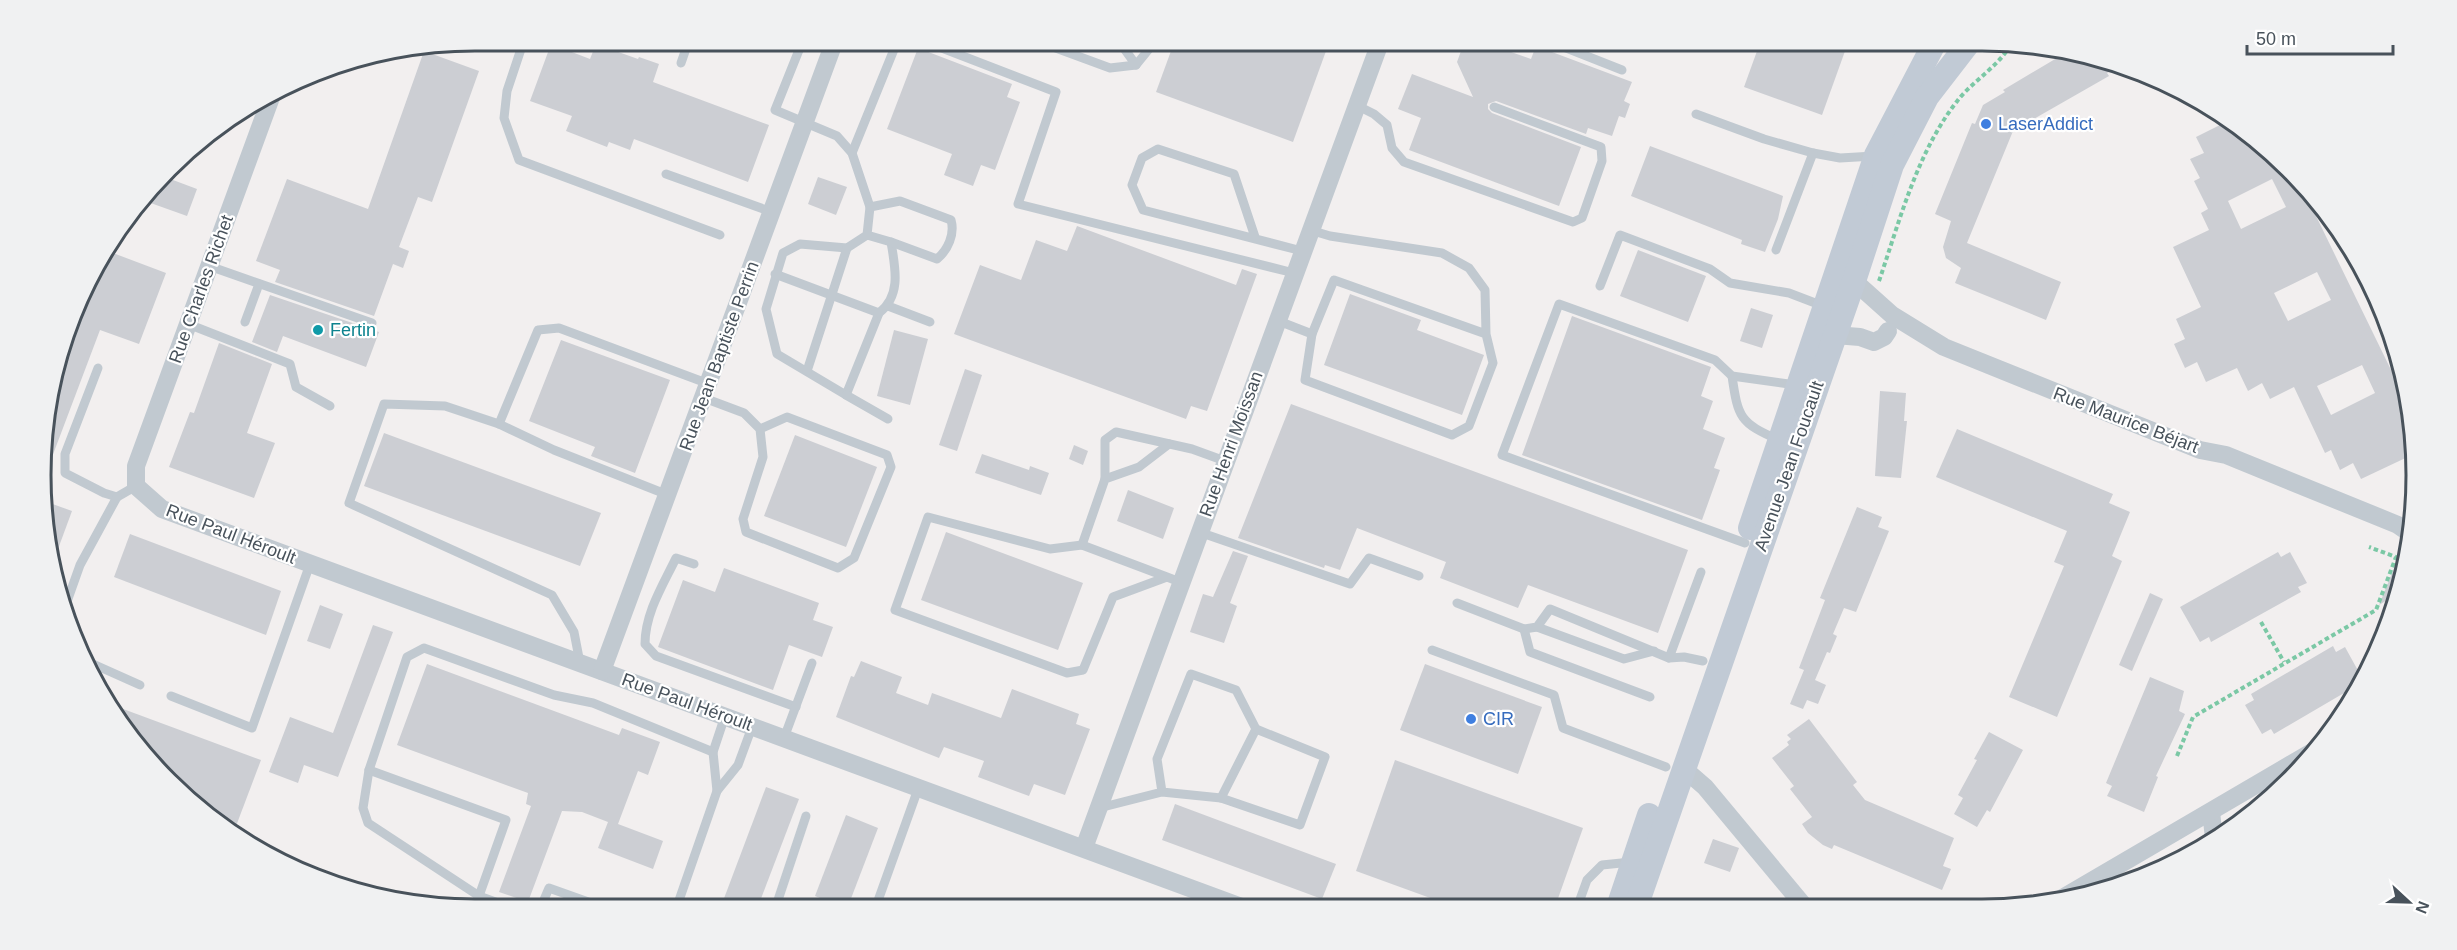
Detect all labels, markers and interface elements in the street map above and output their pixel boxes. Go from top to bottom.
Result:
scale bar [2247,18,2392,56]
text: 50 m [2256,29,2296,49]
place label: LaserAddict [1998,114,2093,134]
marker: LaserAddict [1979,117,1993,131]
street label: Rue Charles Richet [165,212,237,366]
street label: Rue Jean Baptiste Perrin [675,259,763,453]
place label: Fertin [330,320,376,340]
marker: Fertin [311,323,325,337]
street label: Rue Henri Moissan [1195,369,1267,519]
street label: Avenue Jean Foucault [1750,378,1828,554]
street label: Rue Maurice Béjart [2050,383,2202,457]
street label: Rue Paul Héroult [163,500,299,568]
street label: Rue Paul Héroult [619,669,755,735]
place label: CIR [1483,709,1514,729]
marker: CIR [1464,712,1478,726]
north arrow [2379,872,2439,932]
text: N [2412,899,2432,916]

